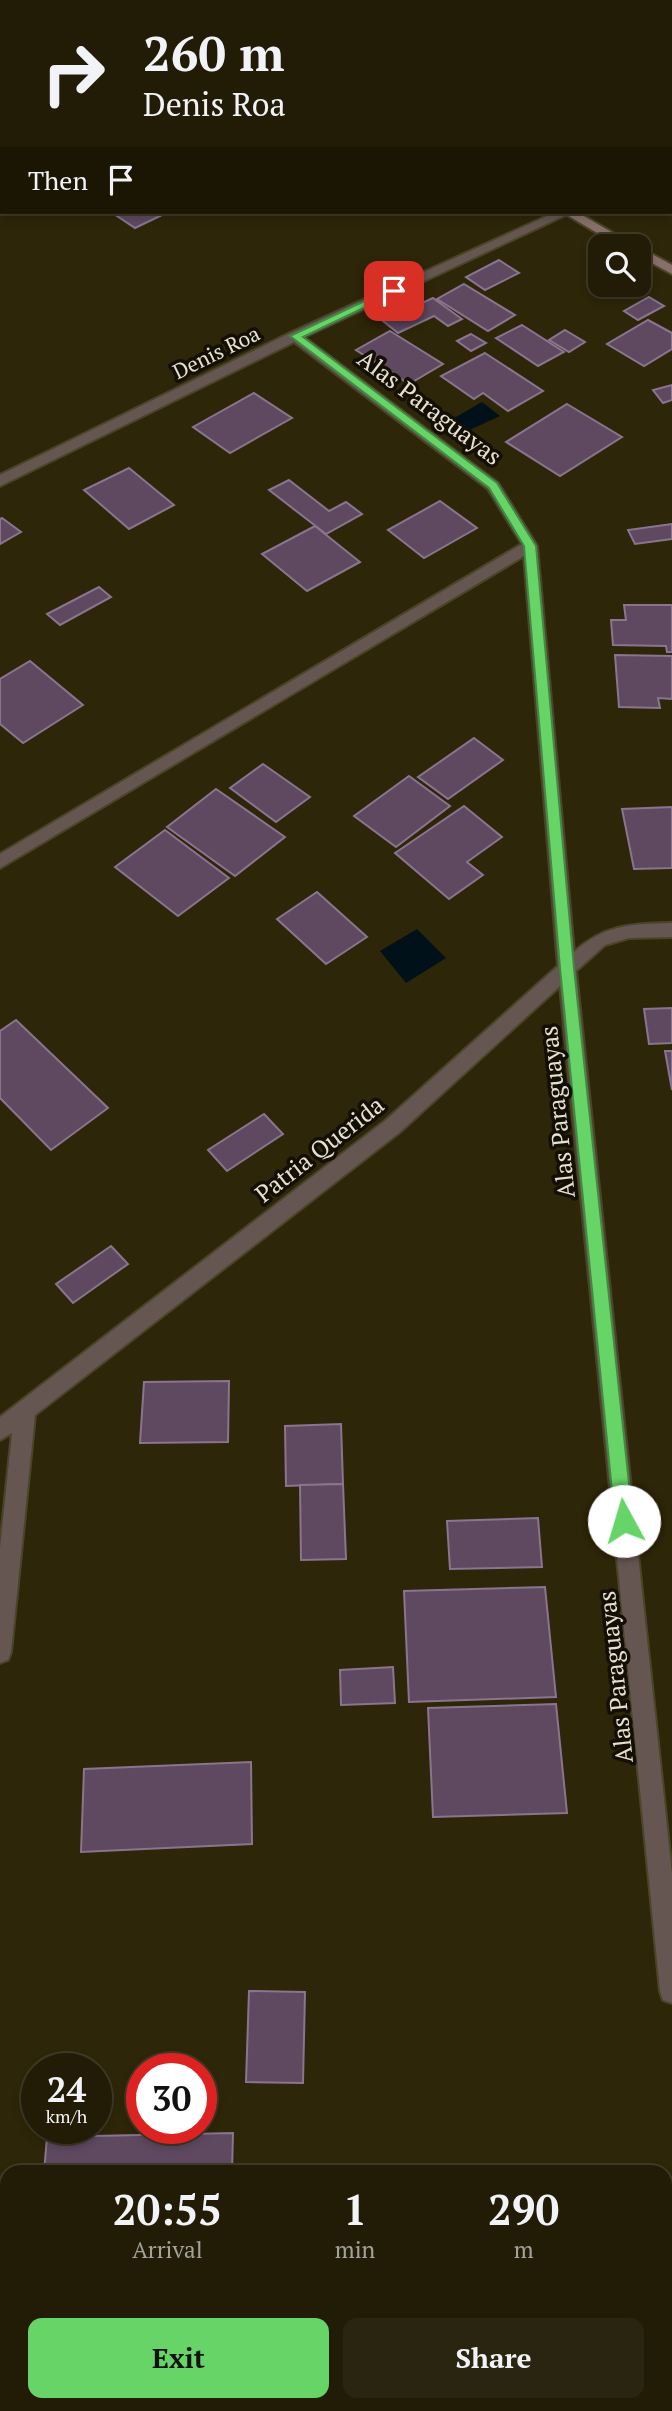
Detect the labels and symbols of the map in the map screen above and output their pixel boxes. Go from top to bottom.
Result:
pin [364,261,424,321]
street label: Denis Roa [168,319,265,385]
street label: Alas Paraguayas [351,342,509,472]
street label: Alas Paraguayas [532,1024,582,1200]
street label: Patria Querida [248,1089,390,1209]
position arrow [587,1484,661,1558]
street label: Alas Paraguayas [590,1589,640,1765]
speed limit sign: 30 [126,2053,217,2144]

